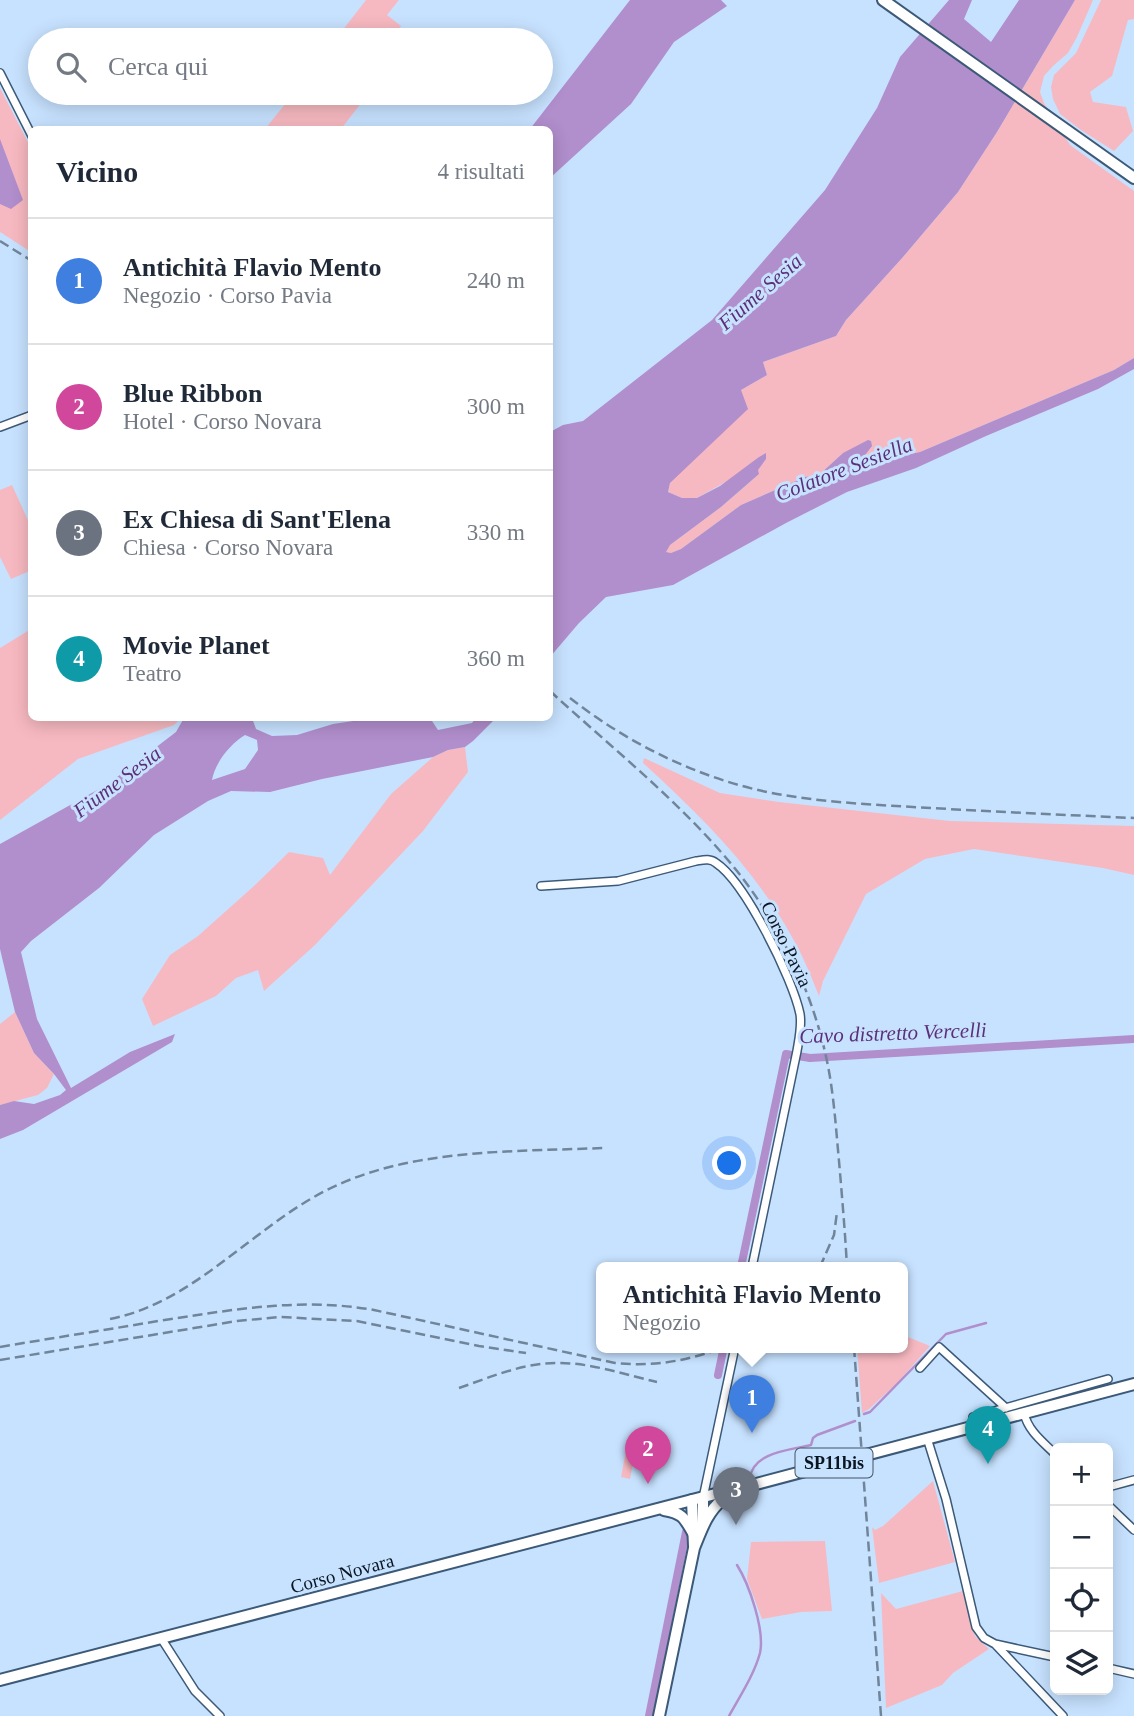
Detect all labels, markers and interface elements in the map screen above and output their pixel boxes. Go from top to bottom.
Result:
search box [28,28,553,105]
icon: search [52,48,90,86]
text: Cerca qui [108,52,208,81]
text: Vicino [56,155,138,188]
text: 4 risultati [437,159,525,184]
water label: Fiume Sesia [712,249,807,336]
text: Antichità Flavio Mento [123,253,382,282]
text: 1 [73,268,85,293]
text: 240 m [467,268,525,293]
text: Negozio · Corso Pavia [123,283,332,308]
text: Blue Ribbon [123,379,262,408]
text: 2 [73,394,85,419]
text: 300 m [467,394,525,419]
text: Hotel · Corso Novara [123,409,322,434]
water label: Colatore Sesiella [772,432,916,506]
text: Ex Chiesa di Sant'Elena [123,505,391,534]
text: 3 [73,520,85,545]
text: 330 m [467,520,525,545]
text: Chiesa · Corso Novara [123,535,333,560]
text: Movie Planet [123,631,270,660]
text: 4 [73,646,85,671]
text: 360 m [467,646,525,671]
text: Teatro [123,661,181,686]
water label: Fiume Sesia [68,741,165,823]
street label: Corso Pavia [757,898,816,991]
water label: Cavo distretto Vercelli [799,1018,987,1048]
your location [712,1146,746,1180]
popup [596,1262,908,1353]
text: Antichità Flavio Mento [623,1280,881,1309]
text: Negozio [623,1310,701,1335]
pin: 1 [729,1375,775,1433]
pin: 4 [965,1406,1011,1464]
pin: 2 [625,1426,671,1484]
map controls [1050,1443,1113,1695]
button: + [1050,1443,1113,1506]
road number: SP11bis [796,1448,872,1478]
pin: 3 [713,1467,759,1525]
button: − [1050,1506,1113,1569]
street label: Corso Novara [288,1549,397,1597]
button: locate [1050,1569,1113,1632]
button: layers [1050,1632,1113,1695]

